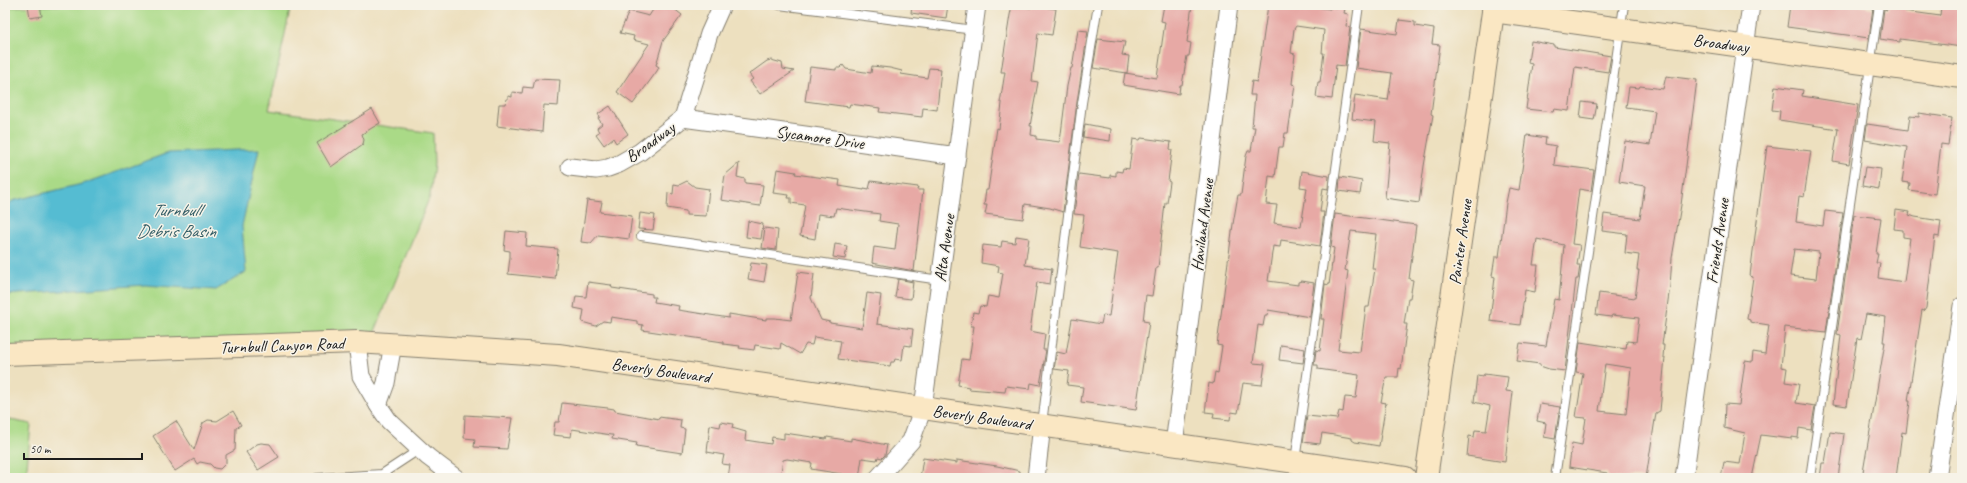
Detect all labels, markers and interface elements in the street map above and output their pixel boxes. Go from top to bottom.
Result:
street label: Broadway [1692,29,1751,58]
street label: Broadway [621,117,680,167]
street label: Sycamore Drive [775,121,867,154]
street label: Haviland Avenue [1186,176,1219,272]
street label: Friends Avenue [1701,196,1734,285]
street label: Painter Avenue [1444,197,1477,286]
water label: Turnbull Debris Basin [137,199,217,242]
street label: Alta Avenue [929,212,960,283]
street label: Turnbull Canyon Road [219,333,347,358]
street label: Beverly Boulevard [610,353,715,388]
street label: Beverly Boulevard [931,400,1036,435]
scale bar [24,435,142,461]
text: 50 m [30,441,52,457]

